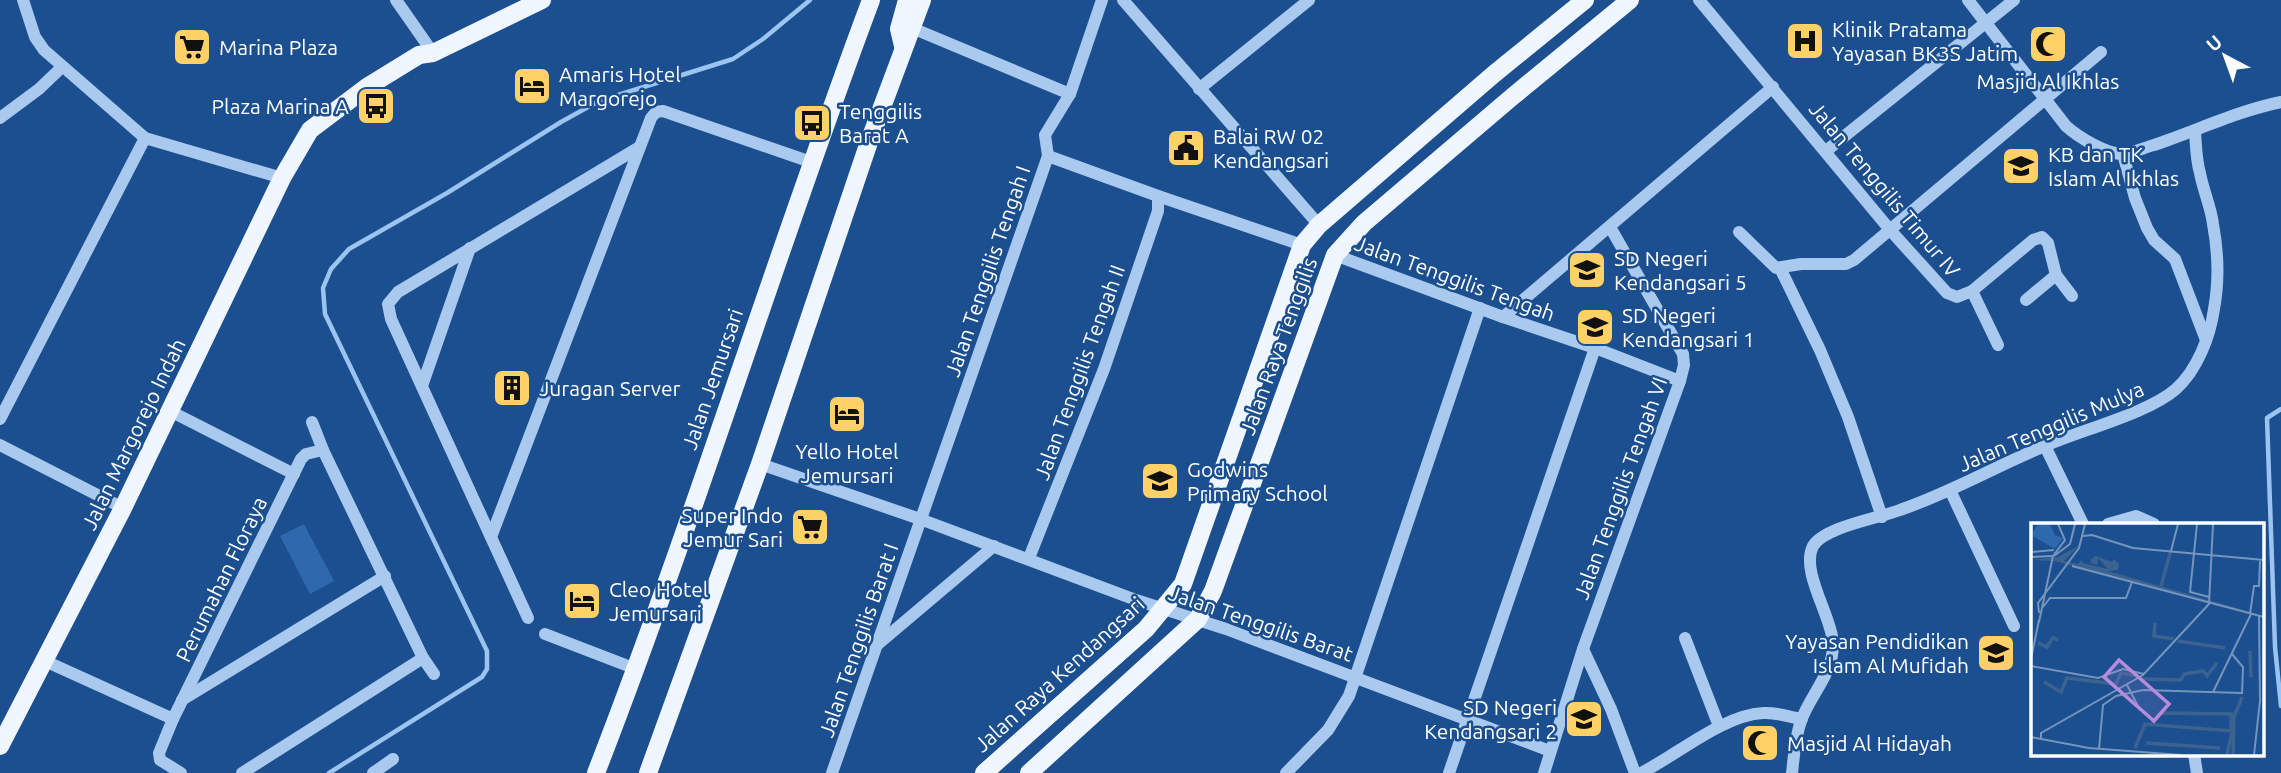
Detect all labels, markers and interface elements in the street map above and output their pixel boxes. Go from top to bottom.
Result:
place label: Klinik Pratama Yayasan BK3S Jatim [1832,17,2018,65]
hospital icon: Klinik Pratama Yayasan BK3S Jatim [1784,20,1826,62]
north arrow [2190,21,2260,91]
mosque icon: Masjid Al Ikhlas [2027,23,2069,65]
supermarket icon: Marina Plaza [171,26,213,68]
text: U [2202,30,2226,56]
place label: Marina Plaza [219,35,338,59]
place label: Amaris Hotel Margorejo [559,62,681,110]
hotel icon: Amaris Hotel Margorejo [511,65,553,107]
place label: Masjid Al Ikhlas [1977,69,2119,93]
bus stop icon: Plaza Marina A [355,85,397,127]
place label: Plaza Marina A [212,94,349,118]
street label: Jalan Tenggilis Timur IV [1805,97,1966,282]
place label: Tenggilis Barat A [839,99,922,147]
bus stop icon: Tenggilis Barat A [791,102,833,144]
place label: Balai RW 02 Kendangsari [1213,124,1329,172]
public building icon: Balai RW 02 Kendangsari [1165,127,1207,169]
place label: KB dan TK Islam Al Ikhlas [2048,142,2179,190]
school or university icon: KB dan TK Islam Al Ikhlas [2000,145,2042,187]
street label: Jalan Tenggilis Tengah I [940,162,1034,380]
street label: Jalan Tenggilis Tengah [1352,231,1558,325]
place label: SD Negeri Kendangsari 5 [1614,246,1747,294]
school or university icon: SD Negeri Kendangsari 5 [1566,249,1608,291]
street label: Jalan Raya Tenggilis [1235,254,1321,438]
street label: Jalan Tenggilis Tengah II [1029,261,1129,483]
place label: SD Negeri Kendangsari 1 [1622,303,1755,351]
street label: Jalan Jemursari [677,305,747,453]
school or university icon: SD Negeri Kendangsari 1 [1574,306,1616,348]
street label: Jalan Margorejo Indah [76,334,190,534]
building icon: Juragan Server [491,367,533,409]
street label: Jalan Tenggilis Tengah VI [1569,374,1671,602]
place label: Juragan Server [539,376,681,400]
street label: Jalan Tenggilis Mulya [1955,376,2147,476]
hotel icon: Yello Hotel Jemursari [826,393,868,435]
place label: Yello Hotel Jemursari [795,439,899,487]
place label: Godwins Primary School [1187,457,1328,505]
school or university icon: Godwins Primary School [1139,460,1181,502]
street label: Perumahan Floraya [171,493,271,665]
place label: Super Indo Jemur Sari [681,503,783,551]
supermarket icon: Super Indo Jemur Sari [789,506,831,548]
inset map [2031,523,2264,756]
street label: Jalan Tenggilis Barat I [814,540,902,740]
place label: Cleo Hotel Jemursari [609,577,708,625]
hotel icon: Cleo Hotel Jemursari [561,580,603,622]
street label: Jalan Tenggilis Barat [1166,580,1356,666]
street label: Jalan Raya Kendangsari [969,591,1149,757]
place label: Yayasan Pendidikan Islam Al Mufidah [1785,629,1969,677]
school or university icon: Yayasan Pendidikan Islam Al Mufidah [1975,632,2017,674]
place label: SD Negeri Kendangsari 2 [1424,695,1557,743]
school or university icon: SD Negeri Kendangsari 2 [1563,698,1605,740]
mosque icon: Masjid Al Hidayah [1739,722,1781,764]
place label: Masjid Al Hidayah [1787,731,1952,755]

